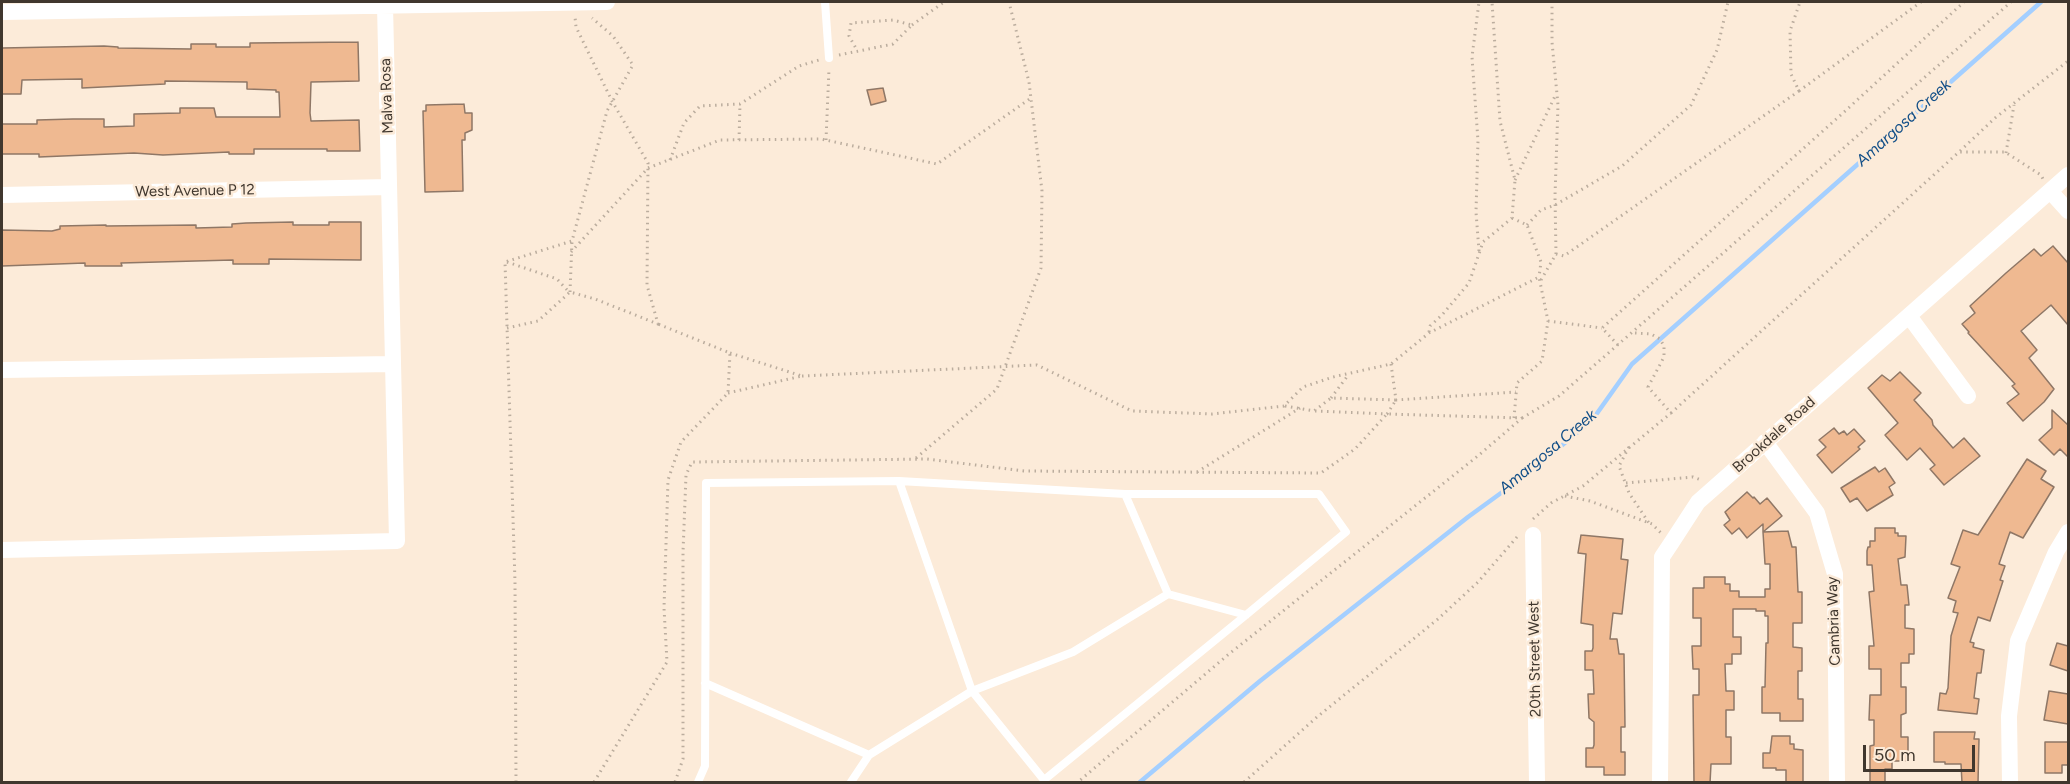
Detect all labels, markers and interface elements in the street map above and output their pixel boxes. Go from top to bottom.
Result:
street label: Malva Rosa [377,58,397,134]
water label: Amargosa Creek [1853,75,1955,171]
street label: West Avenue P 12 [135,181,255,201]
street label: Brookdale Road [1729,393,1819,477]
water label: Amargosa Creek [1495,406,1601,498]
street label: Cambria Way [1823,576,1845,666]
street label: 20th Street West [1525,601,1545,717]
scale bar [1866,733,1978,771]
text: 50 m [1874,744,1916,766]

